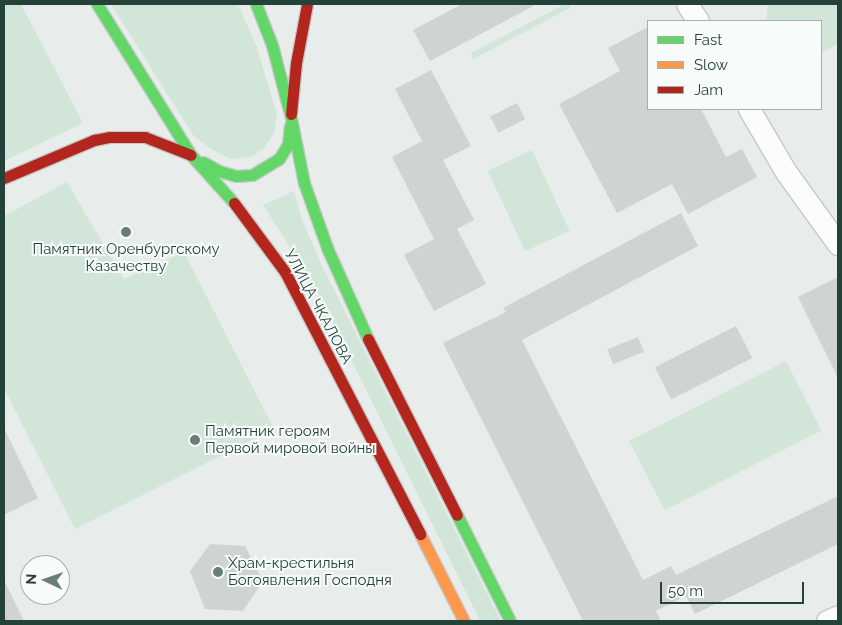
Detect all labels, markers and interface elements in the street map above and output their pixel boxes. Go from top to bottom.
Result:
legend [647,20,822,110]
text: Fast [694,31,722,49]
text: Slow [694,56,728,74]
text: Jam [694,81,723,99]
marker: Памятник Оренбургскому Казачеству [120,226,132,238]
place label: Памятник Оренбургскому Казачеству [32,240,220,275]
street label: УЛИЦА ЧКАЛОВА [280,246,356,368]
place label: Памятник героям Первой мировой войны [205,422,376,457]
marker: Памятник героям Первой мировой войны [189,434,201,446]
place label: Храм-крестильня Богоявления Господня [228,554,392,589]
north arrow [20,555,70,605]
marker: Храм-крестильня Богоявления Господня [212,566,224,578]
scale bar [662,572,806,604]
text: N [23,574,39,585]
text: 50 m [668,582,703,600]

